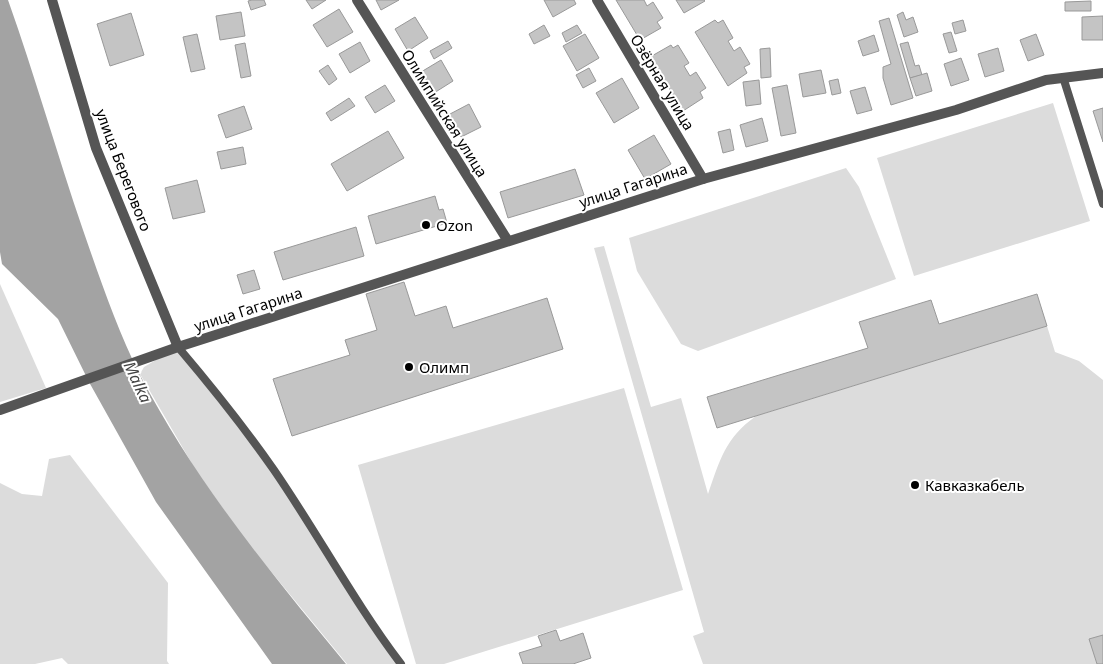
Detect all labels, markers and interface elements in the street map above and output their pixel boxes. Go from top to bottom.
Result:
street label: Озёрная улица [626,30,700,134]
street label: Олимпийская улица [398,45,492,181]
street label: улица Берегового [91,106,157,234]
street label: улица Гагарина [576,158,690,212]
place label: Ozon [436,215,473,235]
marker: Ozon [420,219,432,231]
street label: улица Гагарина [191,282,305,336]
place label: Олимп [419,357,469,377]
water label: Malka [119,358,157,406]
marker: Олимп [403,361,415,373]
place label: Кавказкабель [925,475,1025,495]
marker: Кавказкабель [909,479,921,491]

